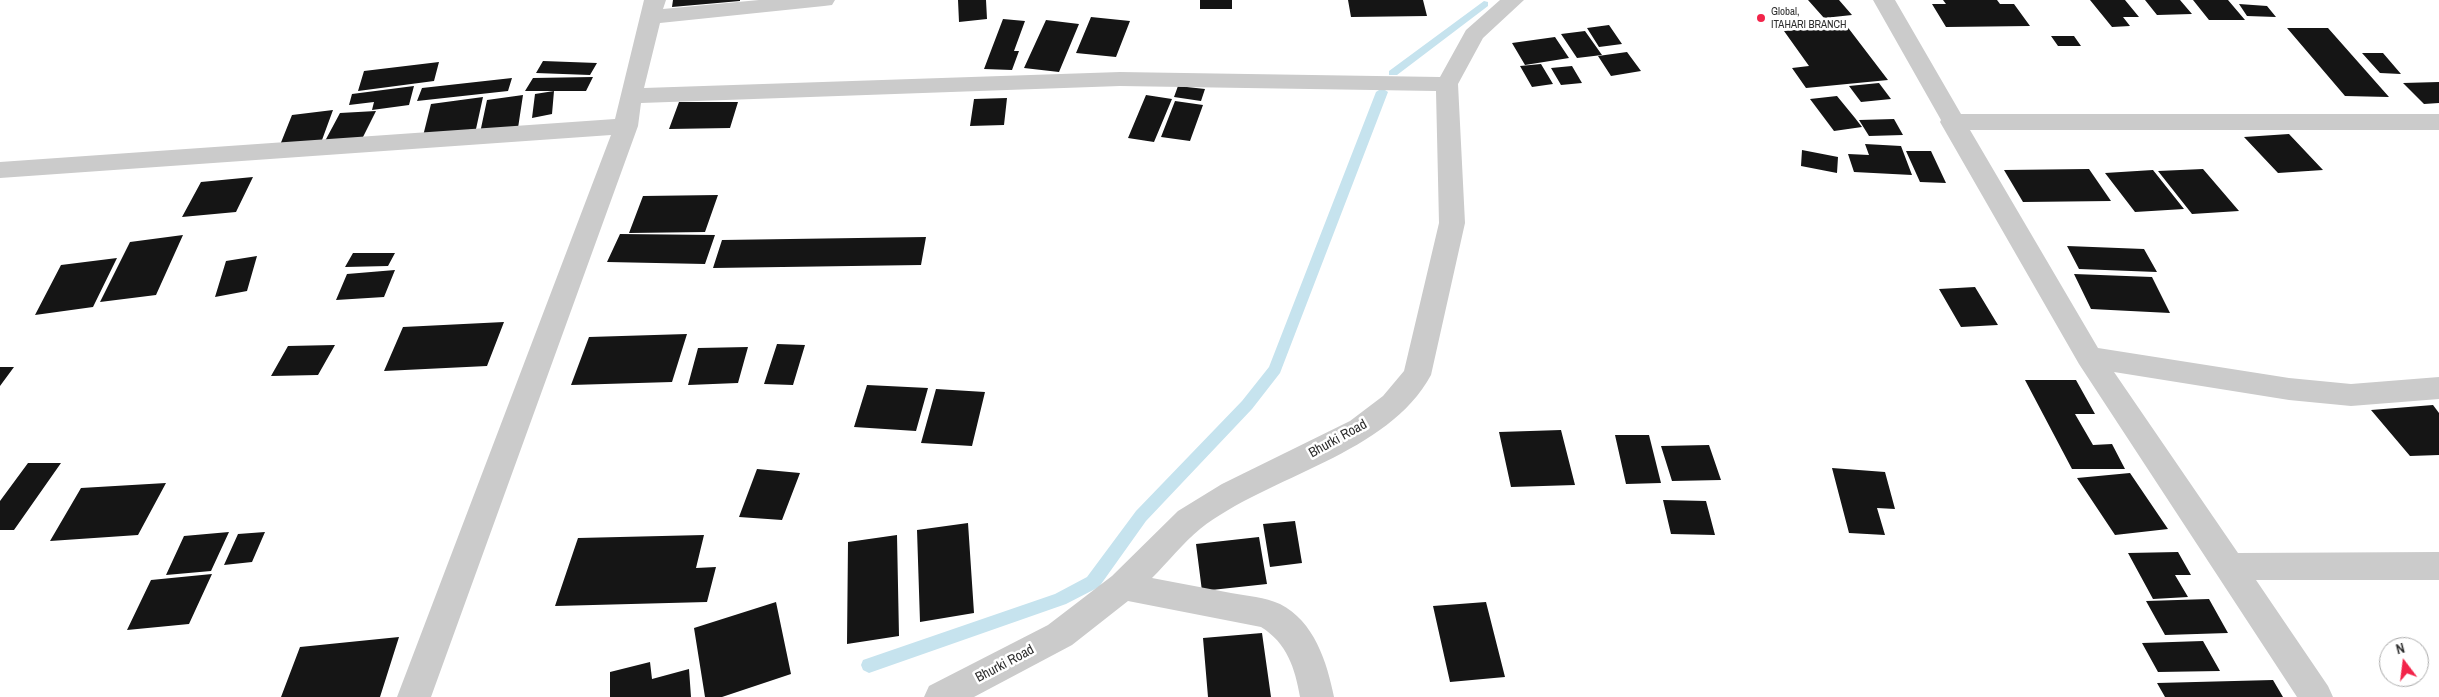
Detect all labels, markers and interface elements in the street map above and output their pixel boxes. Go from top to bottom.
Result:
place label: Global, ITAHARI BRANCH [1771,5,1847,31]
marker: Global, ITAHARI BRANCH [1755,12,1767,24]
street label: Bhurki Road [1306,416,1370,462]
north arrow [2379,637,2429,687]
text: N [2394,639,2407,658]
street label: Bhurki Road [973,642,1037,686]

